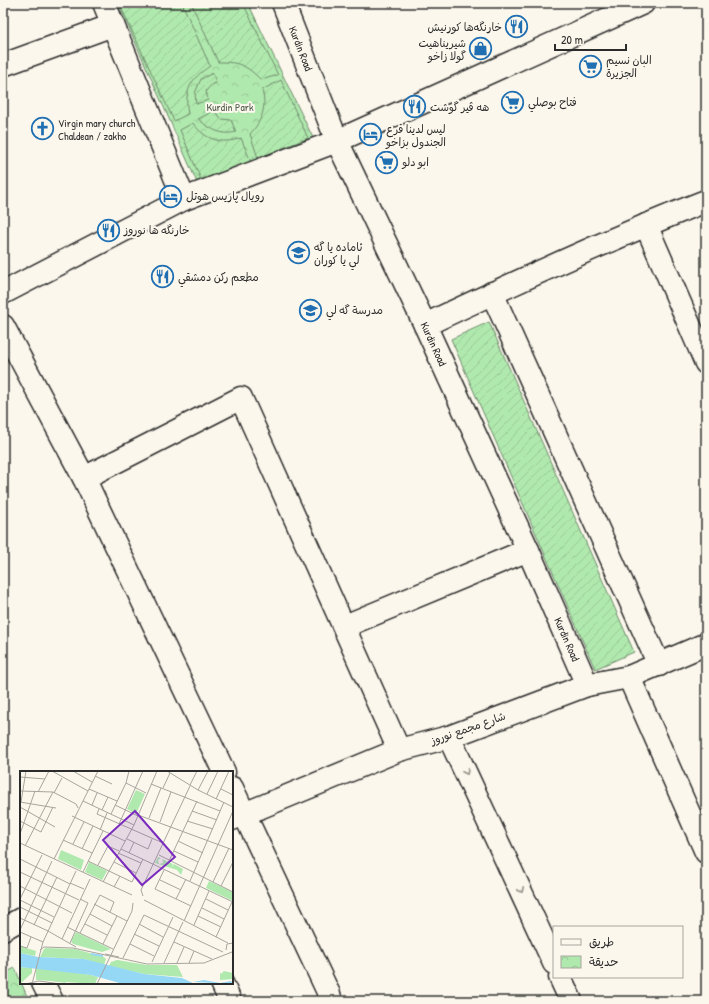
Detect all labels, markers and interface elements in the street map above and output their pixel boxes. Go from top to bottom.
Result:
restaurant icon: خارنگه‌ها كورنيش [504,14,530,40]
place label: خارنگه‌ها كورنيش [428,20,502,35]
street label: Kurdin Road [286,24,316,74]
scale bar [555,26,626,52]
text: 20 m [561,31,583,48]
place label: شيريناهيت گولا زاخو [419,36,466,64]
shop icon: شيريناهيت گولا زاخو [468,36,494,62]
supermarket icon: البان نسيم الجزيرة [578,53,604,79]
place label: البان نسيم الجزيرة [606,53,652,80]
supermarket icon: فتاح بوصلي [499,89,525,115]
restaurant icon: هه ڤير گوشت [402,94,428,120]
place label: فتاح بوصلي [528,95,577,113]
park label: Kurdin Park [206,100,254,114]
place label: هه ڤير گوشت [430,100,489,115]
church icon: Virgin mary church Chaldean / zakho [29,116,55,142]
place label: Virgin mary church Chaldean / zakho [58,116,136,143]
hotel icon: ليس لدينا فرع الجندول بزاخو [358,122,384,148]
place label: ليس لدينا فرع الجندول بزاخو [385,122,446,150]
supermarket icon: ابو دلو [373,149,399,175]
place label: ابو دلو [401,155,429,170]
hotel icon: رويال پاريس هوتل [158,183,184,209]
place label: رويال پاريس هوتل [186,189,264,204]
restaurant icon: خارنگه ها نوروز [96,217,122,243]
place label: خارنگه ها نوروز [123,223,190,238]
school or university icon: ئاماده يا گه لي يا كوران [285,240,311,266]
place label: ئاماده يا گه لي يا كوران [314,240,363,271]
restaurant icon: مطعم ركن دمشقي [150,264,176,290]
place label: مطعم ركن دمشقي [178,270,259,288]
school or university icon: مدرسة گه لي [297,297,323,323]
place label: مدرسة گه لي [326,303,383,321]
street label: Kurdin Road [418,320,450,369]
street label: Kurdin Road [551,615,583,664]
street label: شارع مجمع نوروز [428,709,508,750]
one-way arrow [461,768,469,776]
inset map [20,771,233,984]
one-way arrow [516,886,524,893]
legend [553,926,683,978]
text: طريق [589,933,614,950]
text: حديقة [589,953,618,970]

